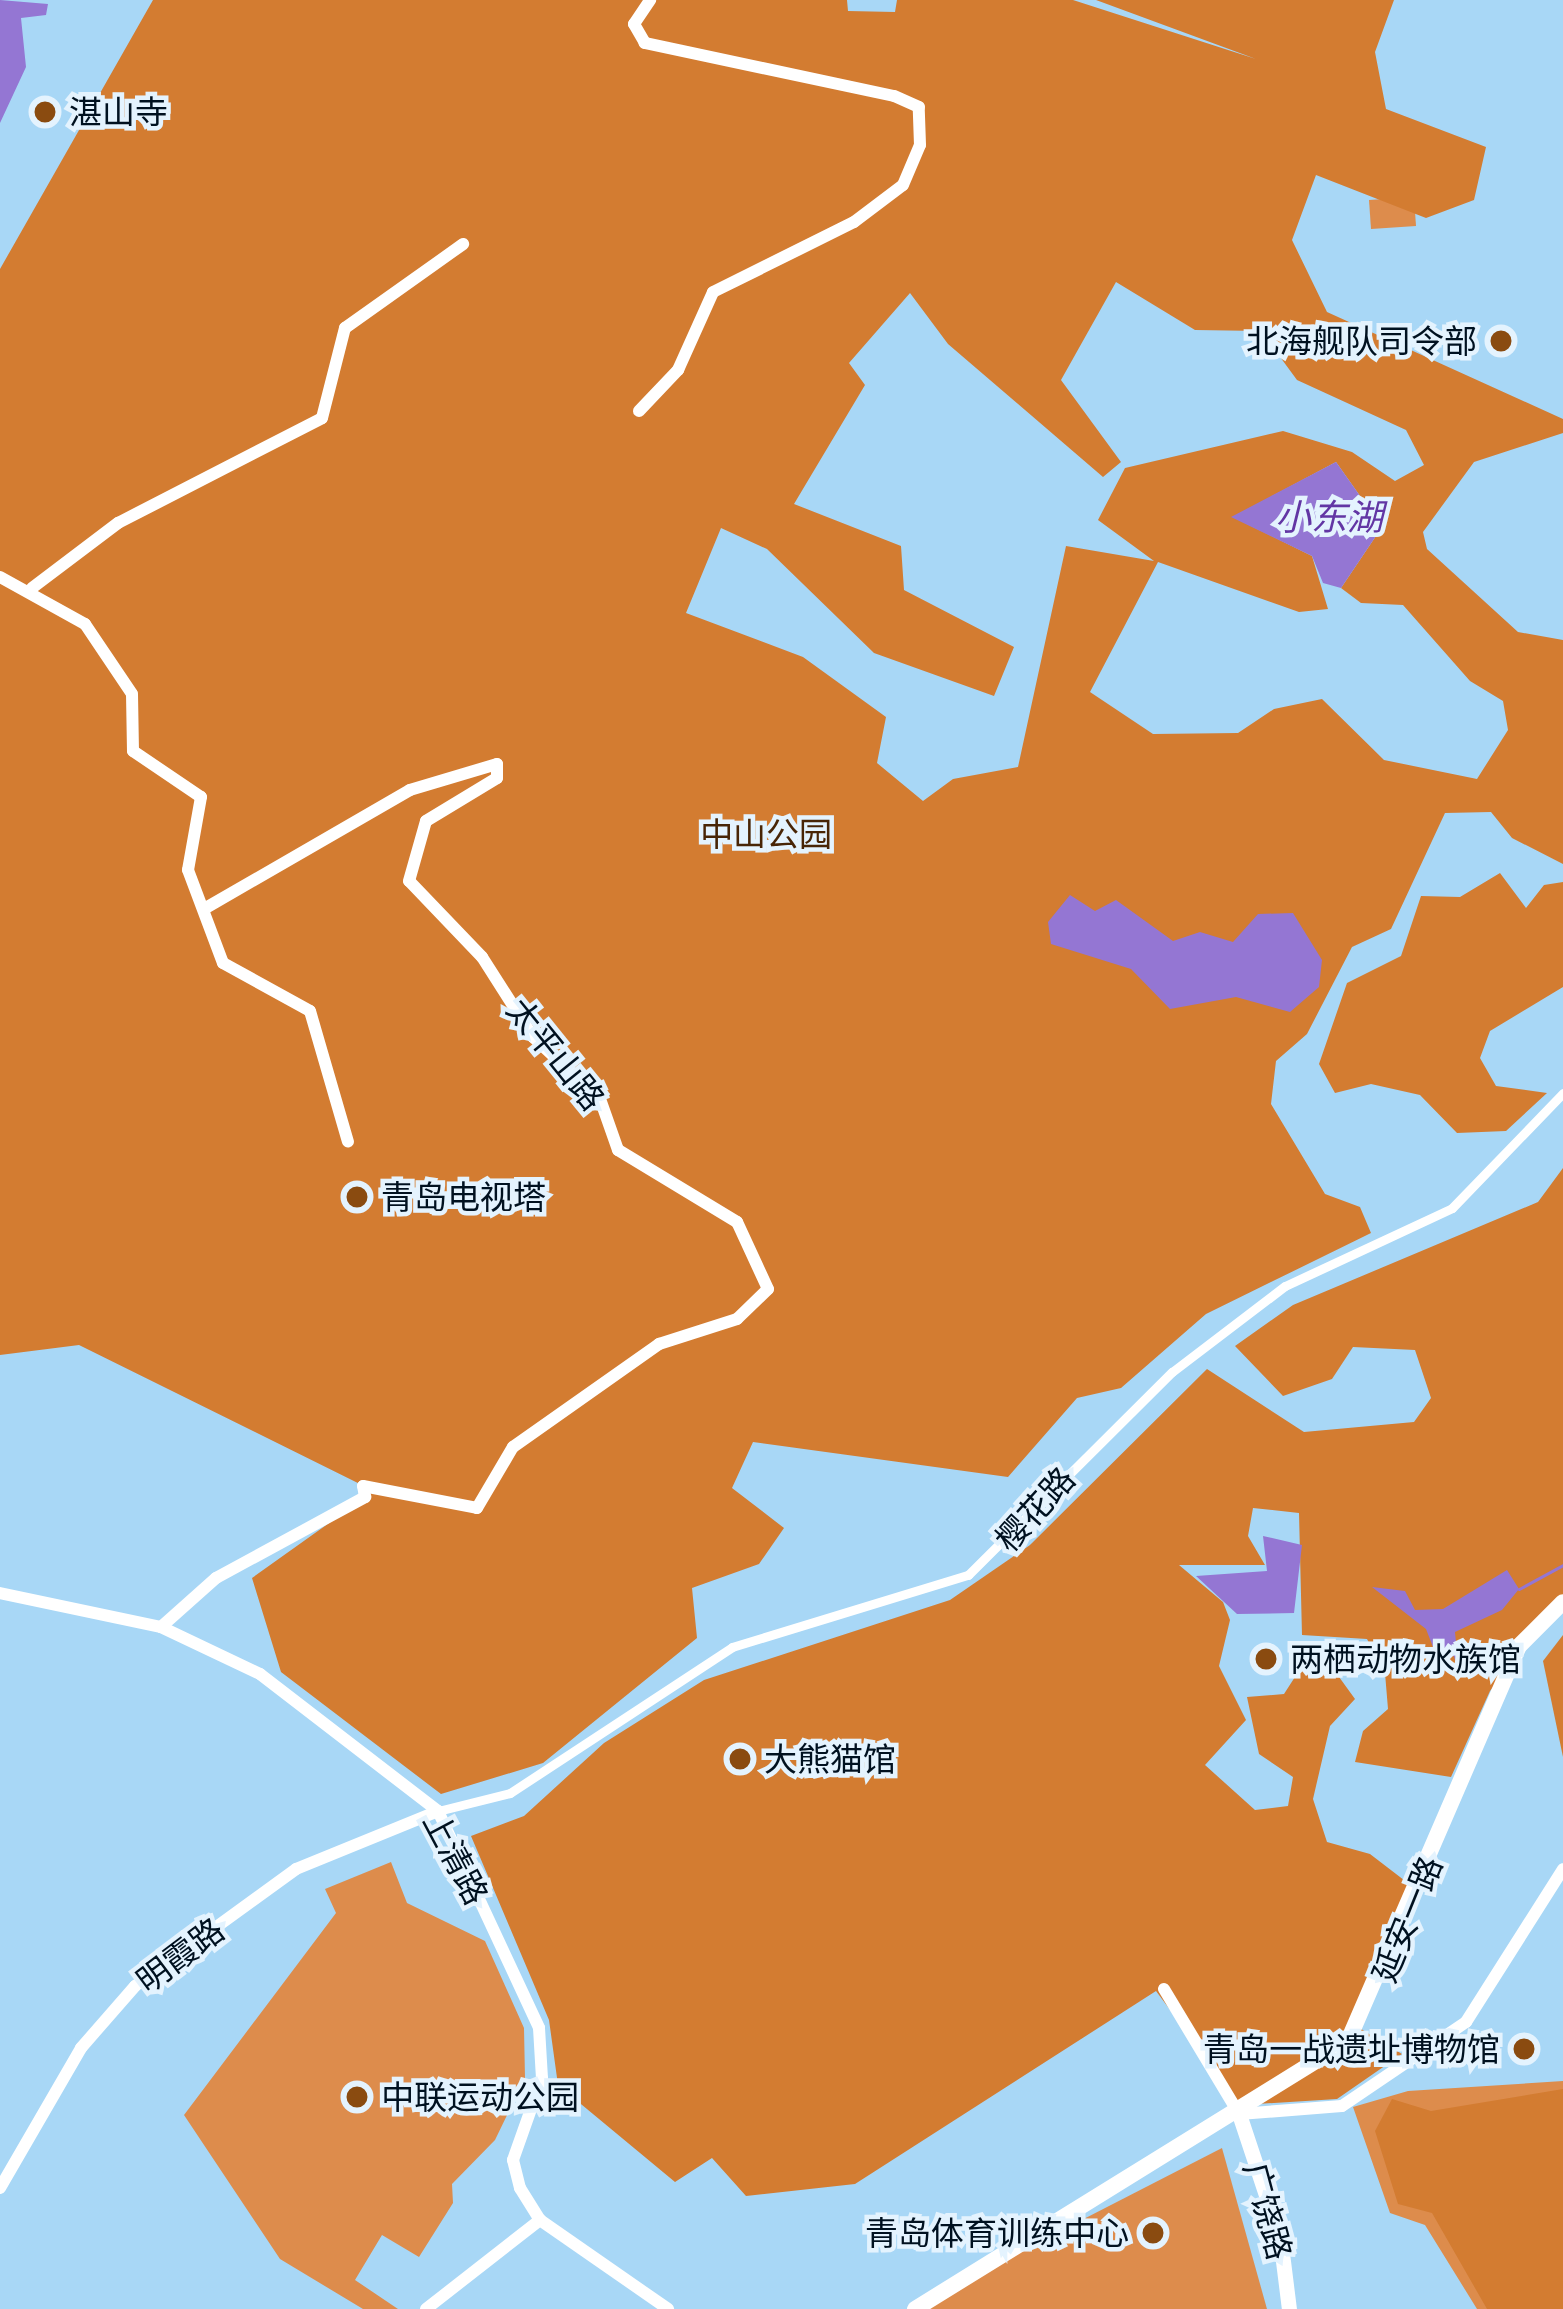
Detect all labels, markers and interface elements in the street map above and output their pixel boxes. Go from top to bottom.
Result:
place label: 湛山寺 [69,92,168,132]
marker: 湛山寺 [32,99,58,125]
place label: 北海舰队司令部 [1246,321,1477,361]
marker: 北海舰队司令部 [1488,328,1514,354]
water label: 小东湖 [1275,495,1383,539]
park label: 中山公园 [700,814,832,854]
street label: 太平山路 [499,990,613,1118]
place label: 青岛电视塔 [381,1177,546,1217]
marker: 青岛电视塔 [344,1184,370,1210]
street label: 樱花路 [987,1459,1083,1559]
place label: 两栖动物水族馆 [1290,1639,1521,1679]
marker: 两栖动物水族馆 [1253,1646,1279,1672]
place label: 大熊猫馆 [764,1739,896,1779]
marker: 大熊猫馆 [727,1746,753,1772]
street label: 上清路 [415,1805,497,1911]
street label: 延安一路 [1364,1850,1450,1988]
street label: 明霞路 [129,1909,231,2001]
place label: 青岛一战遗址博物馆 [1203,2029,1500,2069]
marker: 青岛一战遗址博物馆 [1511,2036,1537,2062]
place label: 中联运动公园 [381,2077,579,2117]
marker: 中联运动公园 [344,2084,370,2110]
street label: 广饶路 [1236,2158,1300,2264]
place label: 青岛体育训练中心 [865,2213,1129,2253]
marker: 青岛体育训练中心 [1140,2220,1166,2246]

